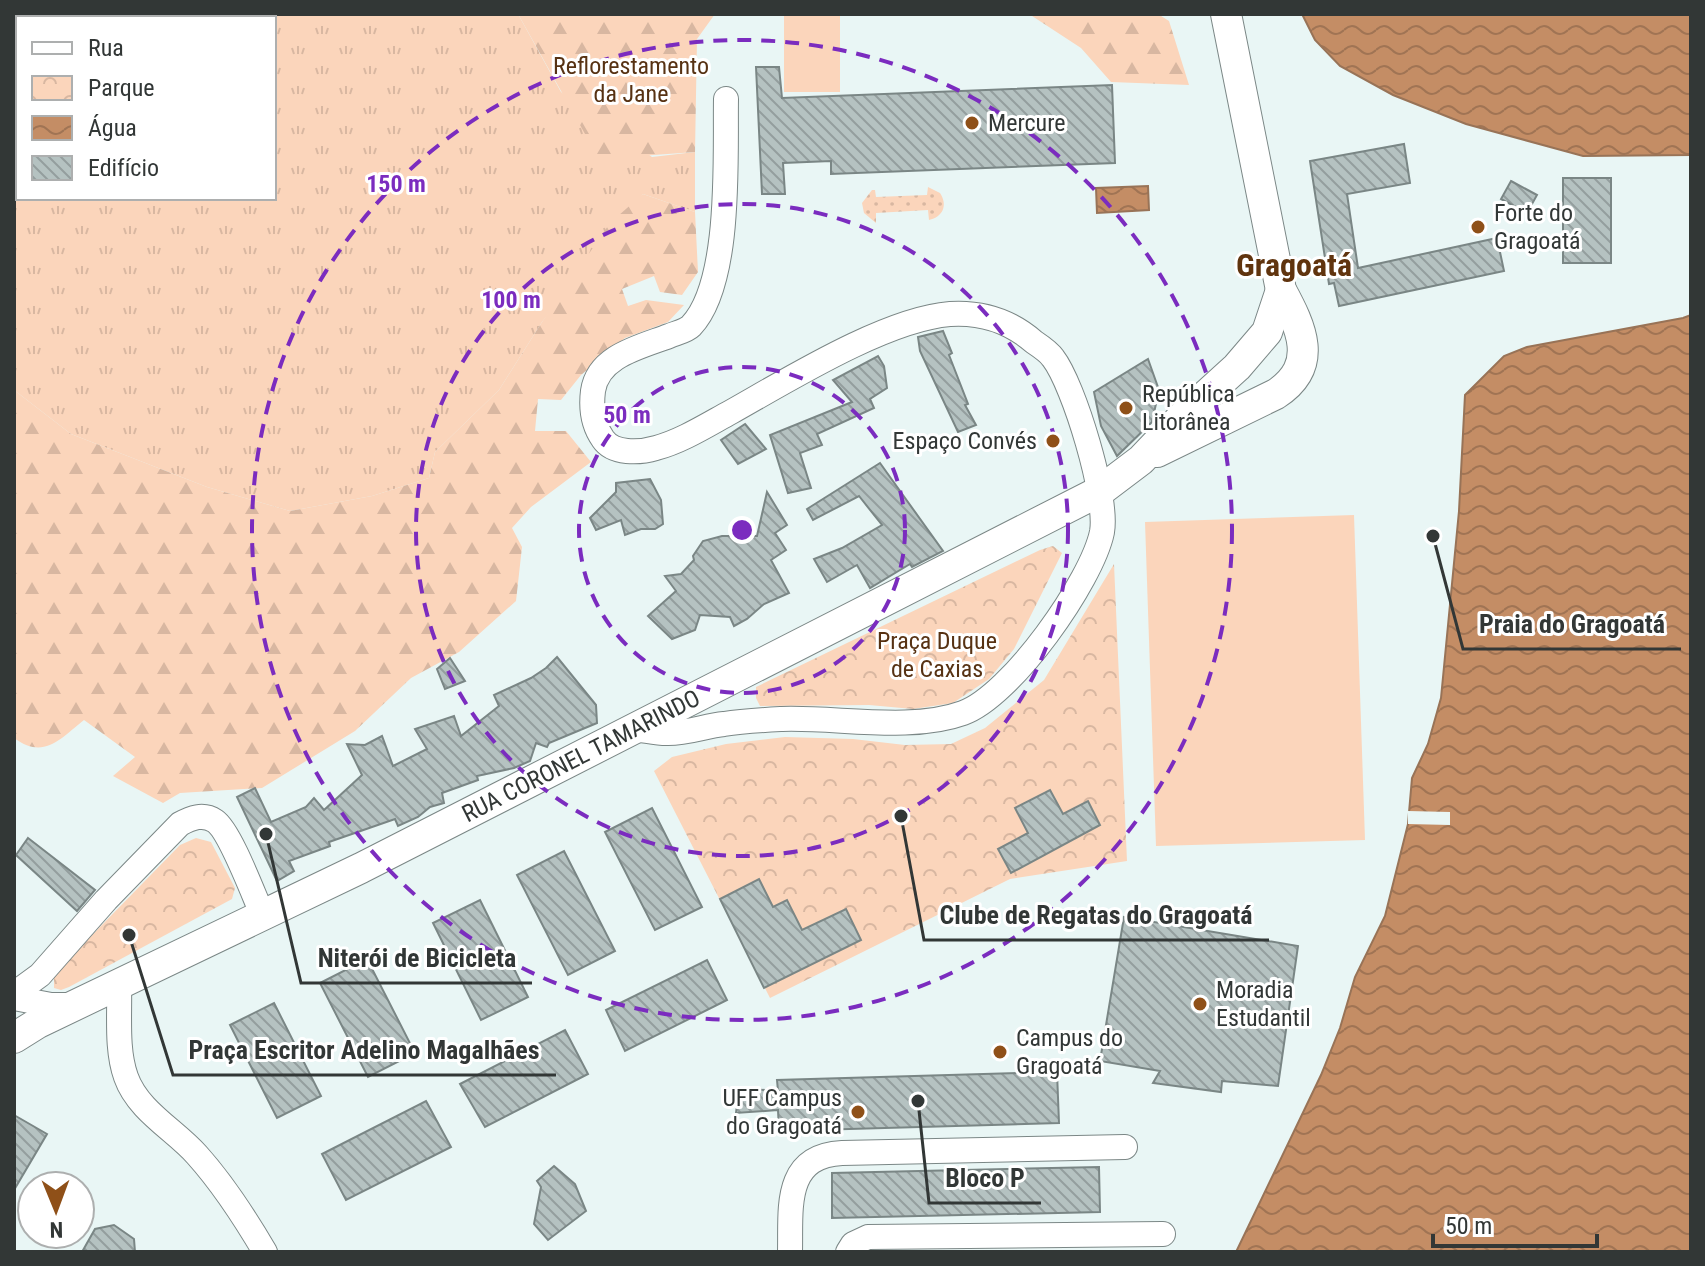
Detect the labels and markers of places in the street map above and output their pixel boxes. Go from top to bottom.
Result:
place label: Mercure [988,109,1066,137]
marker: Mercure [963,114,981,132]
place label: Forte do Gragoatá [1494,199,1581,255]
marker: Forte do Gragoatá [1469,218,1487,236]
place label: República Litorânea [1142,380,1235,436]
marker: República Litorânea [1117,399,1135,417]
place label: Espaço Convés [893,427,1037,455]
marker: Espaço Convés [1044,432,1062,450]
centre of rings [728,516,756,544]
callout: Praia do Gragoatá [1463,599,1681,649]
callout: Clube de Regatas do Gragoatá [924,890,1269,940]
callout: Niterói de Bicicleta [301,933,532,983]
place label: Moradia Estudantil [1216,976,1311,1032]
marker: Moradia Estudantil [1191,995,1209,1013]
place label: Campus do Gragoatá [1016,1024,1123,1080]
callout: Praça Escritor Adelino Magalhães [173,1025,556,1075]
marker: Campus do Gragoatá [991,1043,1009,1061]
place label: UFF Campus do Gragoatá [722,1084,842,1140]
marker: UFF Campus do Gragoatá [849,1103,867,1121]
callout: Bloco P [929,1153,1041,1203]

